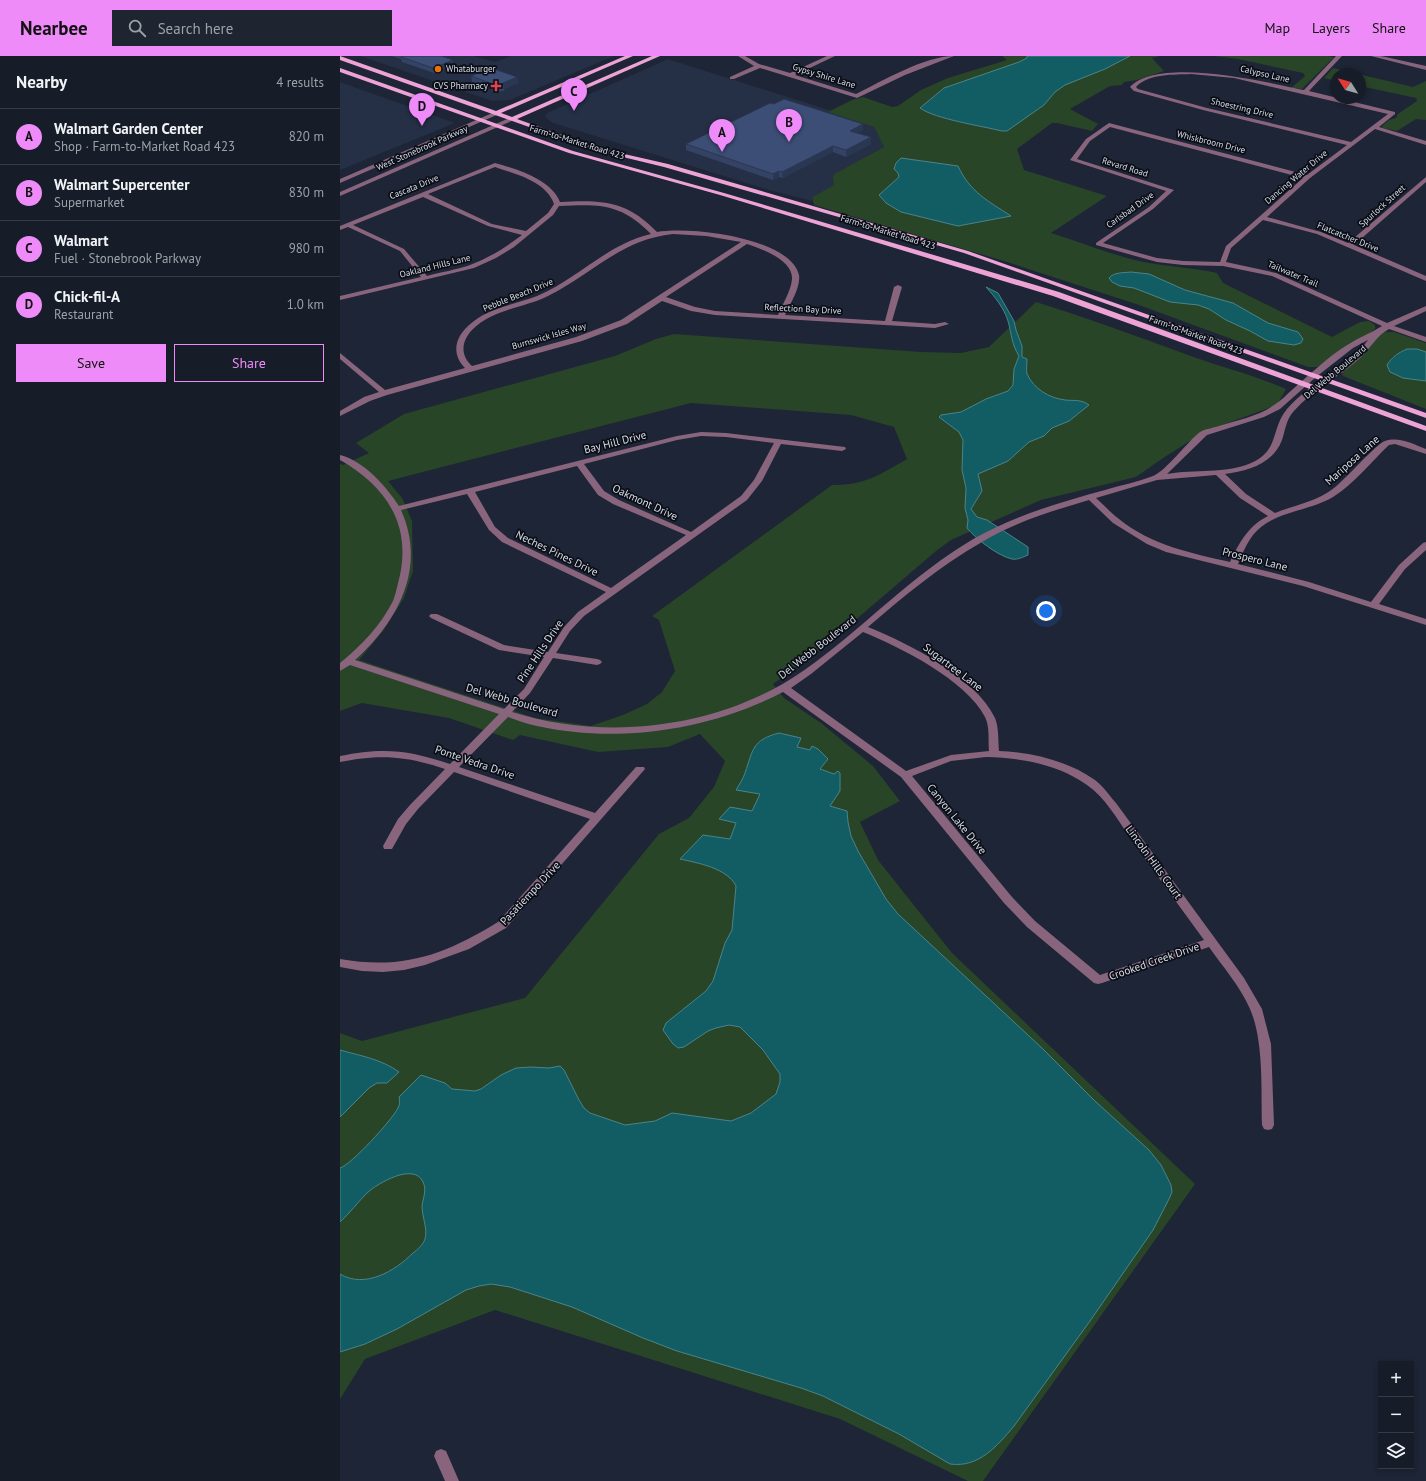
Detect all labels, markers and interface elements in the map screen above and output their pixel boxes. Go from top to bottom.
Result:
search box [112,10,392,46]
text: Nearbee [20,16,88,40]
icon: search [126,17,148,39]
text: Search here [158,19,233,38]
text: Map [1264,19,1290,37]
text: Layers [1312,19,1350,37]
text: Share [1372,19,1406,37]
street label: Gypsy Shire Lane [791,61,857,90]
street label: Calypso Lane [1239,62,1291,85]
place label: Whataburger [446,63,496,74]
marker: Whataburger [433,64,443,74]
north arrow [1330,68,1366,104]
text: Nearby [16,71,67,93]
text: 4 results [276,74,324,91]
pin: C [561,78,587,111]
place label: CVS Pharmacy [433,80,489,91]
marker: CVS Pharmacy [491,81,501,91]
pin: D [409,93,435,126]
street label: Shoestring Drive [1210,95,1275,120]
pin: B [776,109,802,142]
text: Walmart Garden Center [54,119,203,138]
pin: A [709,119,735,152]
street label: West Stonebrook Parkway [374,122,470,173]
street label: Farm-to-Market Road 423 [528,122,626,161]
text: A [25,128,33,145]
text: 820 m [289,128,324,145]
street label: Whiskbroom Drive [1176,128,1247,155]
text: Shop · Farm-to-Market Road 423 [54,138,235,155]
street label: Dancing Water Drive [1262,147,1330,206]
street label: Revard Road [1101,154,1150,179]
street label: Cascata Drive [388,172,440,201]
text: Walmart Supercenter [54,175,189,194]
street label: Spurlock Street [1356,182,1407,229]
text: B [25,184,33,201]
text: 830 m [289,184,324,201]
street label: Carlsbad Drive [1104,189,1156,230]
text: Supermarket [54,194,124,211]
street label: Farm-to-Market Road 423 [839,212,937,251]
street label: Flatcatcher Drive [1316,219,1381,254]
text: Walmart [54,231,109,250]
text: C [25,240,33,257]
text: 980 m [289,240,324,257]
text: Fuel · Stonebrook Parkway [54,250,201,267]
street label: Oakland Hills Lane [398,251,472,280]
street label: Tailwater Trail [1266,258,1321,289]
street label: Pebble Beach Drive [481,275,555,314]
text: Chick-fil-A [54,287,120,306]
text: D [25,296,33,313]
text: 1.0 km [287,296,324,313]
street label: Reflection Bay Drive [764,301,842,316]
text: Restaurant [54,306,113,323]
street label: Farm-to-Market Road 423 [1148,312,1245,357]
street label: Burnswick Isles Way [510,319,588,351]
street label: Del Webb Boulevard [1301,342,1368,401]
button: Save [16,344,166,382]
button: Share [174,344,324,382]
street label: Bay Hill Drive [582,427,648,457]
street label: Mariposa Lane [1322,432,1382,488]
street label: Oakmont Drive [610,481,680,523]
street label: Neches Pines Drive [514,527,601,579]
street label: Prospero Lane [1221,544,1289,574]
your location [1036,601,1056,621]
street label: Del Webb Boulevard [775,612,859,682]
street label: Pine Hills Drive [514,617,566,685]
street label: Sugartree Lane [920,640,986,694]
street label: Del Webb Boulevard [464,680,560,720]
street label: Ponte Vedra Drive [433,742,517,782]
street label: Canyon Lake Drive [924,781,990,857]
street label: Lincoln Hills Court [1123,823,1185,902]
street label: Pasatiempo Drive [497,858,563,928]
street label: Crooked Creek Drive [1107,939,1201,983]
map controls [1378,1361,1414,1469]
button: + [1378,1361,1414,1397]
button: − [1378,1397,1414,1433]
button: layers [1378,1433,1414,1469]

